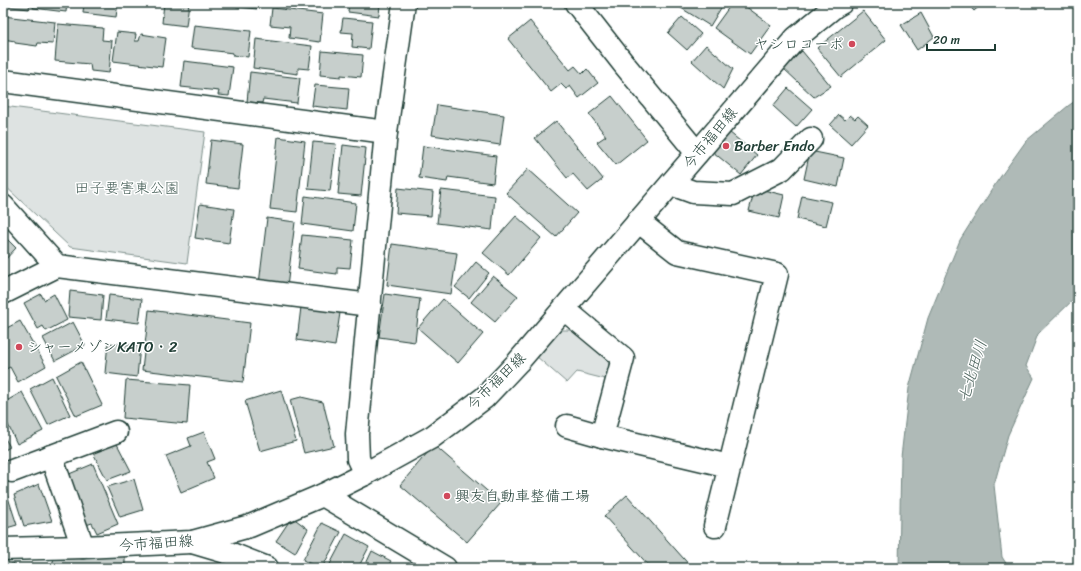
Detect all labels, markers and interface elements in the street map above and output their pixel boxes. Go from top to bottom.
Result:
scale bar [927,26,995,52]
text: 20 m [933,29,960,51]
place label: ヤシロコーポ [754,31,844,57]
marker: ヤシロコーポ [847,39,857,49]
street label: 今市福田線 [676,101,744,175]
place label: Barber Endo [734,133,815,159]
marker: Barber Endo [721,141,731,151]
park label: 田子要害東公園 [74,175,180,201]
place label: シャーメゾンKATO・2 [27,334,178,360]
water label: 七北田川 [949,336,995,406]
marker: シャーメゾンKATO・2 [14,342,24,352]
street label: 今市福田線 [460,346,532,416]
place label: 興友自動車整備工場 [455,483,590,509]
marker: 興友自動車整備工場 [442,491,452,501]
street label: 今市福田線 [118,527,194,559]

